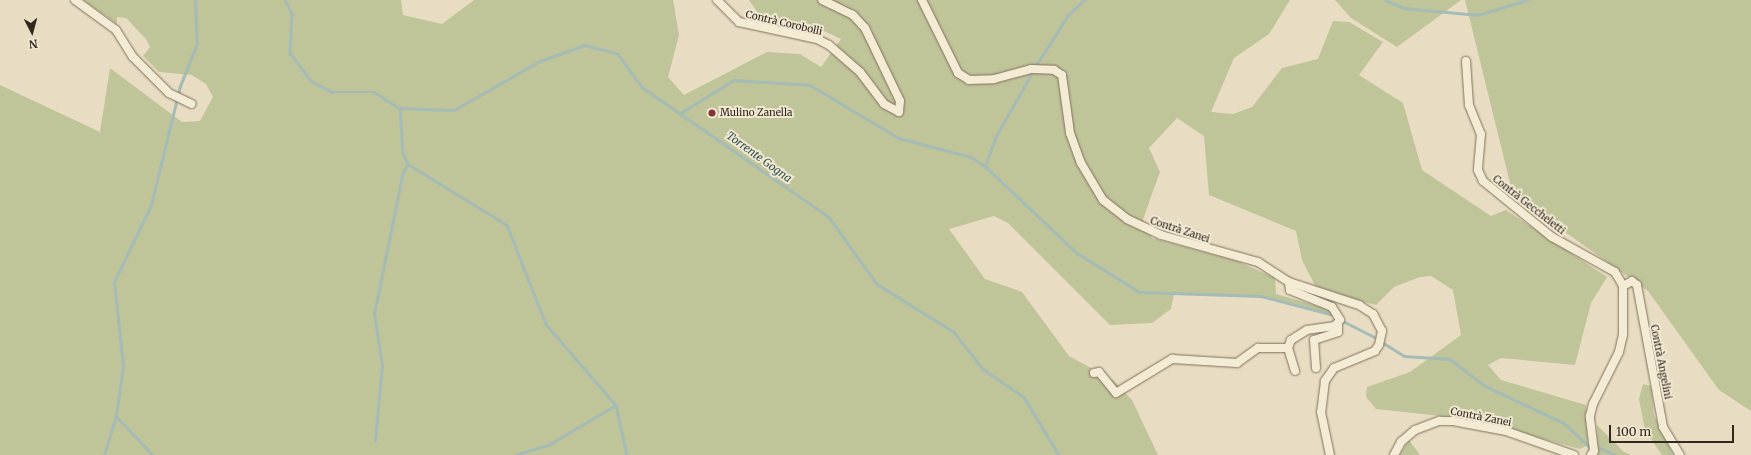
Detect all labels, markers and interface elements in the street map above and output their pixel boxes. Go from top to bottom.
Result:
street label: Contrà Corobolli [744,8,824,38]
north arrow [12,12,52,52]
text: N [28,37,38,51]
place label: Mulino Zanella [720,107,792,119]
marker: Mulino Zanella [707,108,717,118]
water label: Torrente Gogna [724,129,794,185]
street label: Contrà Geccheletti [1490,173,1568,237]
street label: Contrà Zanei [1149,215,1211,245]
street label: Contrà Angelini [1648,324,1674,400]
street label: Contrà Zanei [1450,405,1512,429]
scale bar [1611,417,1736,443]
text: 100 m [1616,424,1651,439]

